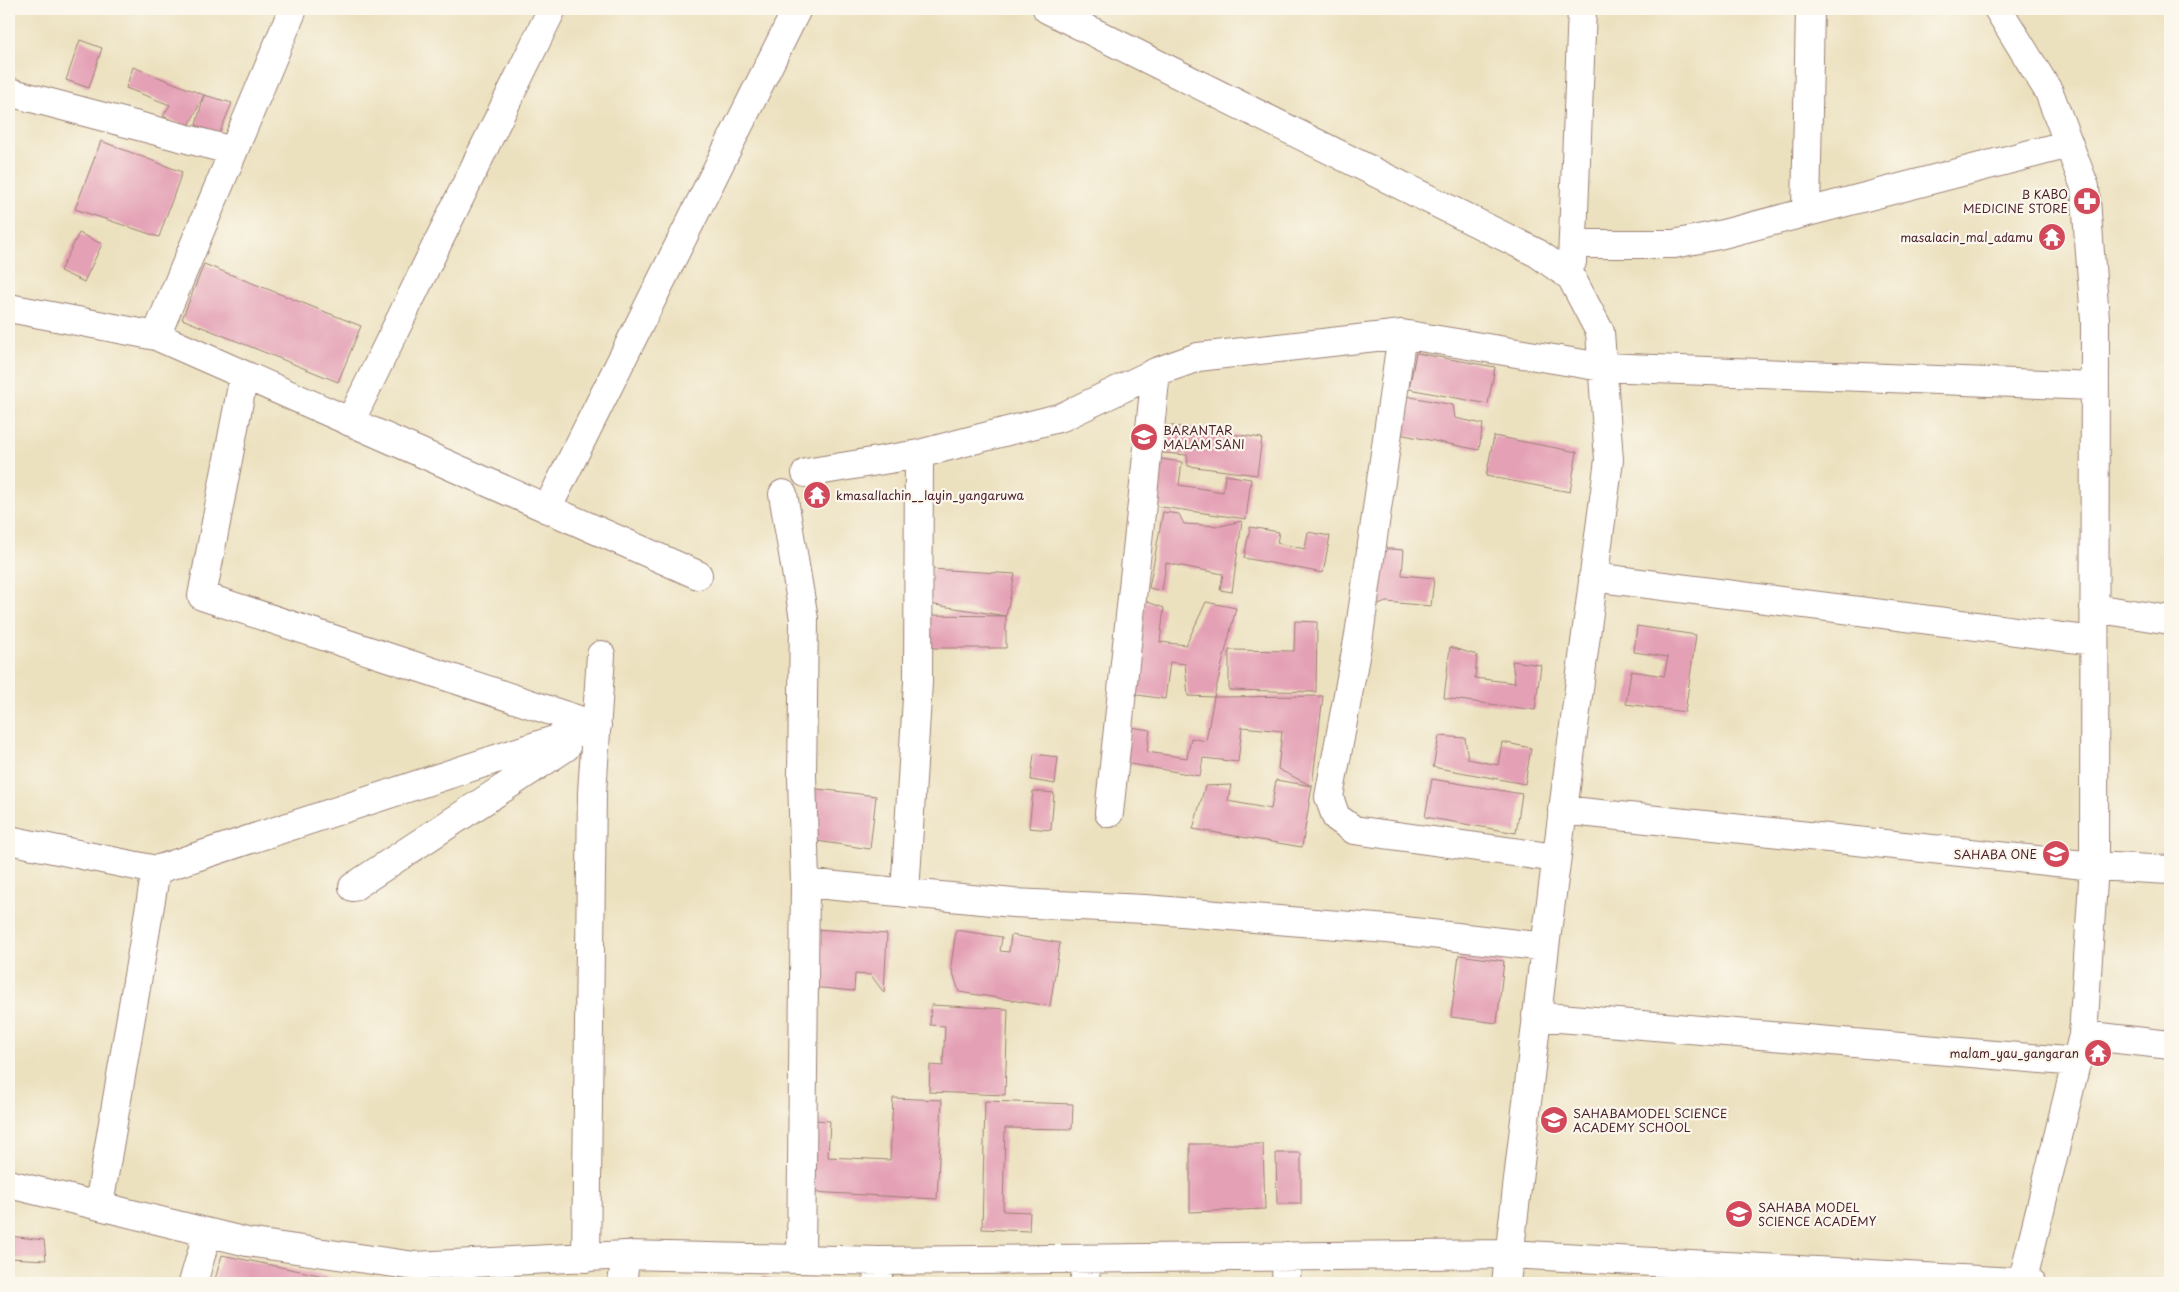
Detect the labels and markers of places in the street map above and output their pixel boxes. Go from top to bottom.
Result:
place label: B KABO MEDICINE STORE [1963,185,2068,217]
pharmacy icon: B KABO MEDICINE STORE [2072,186,2102,216]
temple icon: masalacin_mal_adamu [2037,222,2067,252]
place label: masalacin_mal_adamu [1900,228,2033,246]
place label: BARANTAR MALAM SANI [1163,421,1245,453]
school or university icon: BARANTAR MALAM SANI [1129,422,1159,452]
temple icon: kmasallachin__layin_yangaruwa [802,480,832,510]
place label: kmasallachin__layin_yangaruwa [836,486,1025,504]
school or university icon: SAHABA ONE [2041,839,2071,869]
place label: SAHABA ONE [1954,845,2037,863]
temple icon: malam_yau_gangaran [2083,1038,2113,1068]
place label: malam_yau_gangaran [1950,1044,2079,1062]
place label: SAHABAMODEL SCIENCE ACADEMY SCHOOL [1573,1104,1727,1136]
school or university icon: SAHABAMODEL SCIENCE ACADEMY SCHOOL [1539,1105,1569,1135]
place label: SAHABA MODEL SCIENCE ACADEMY [1758,1198,1877,1230]
school or university icon: SAHABA MODEL SCIENCE ACADEMY [1724,1199,1754,1229]

